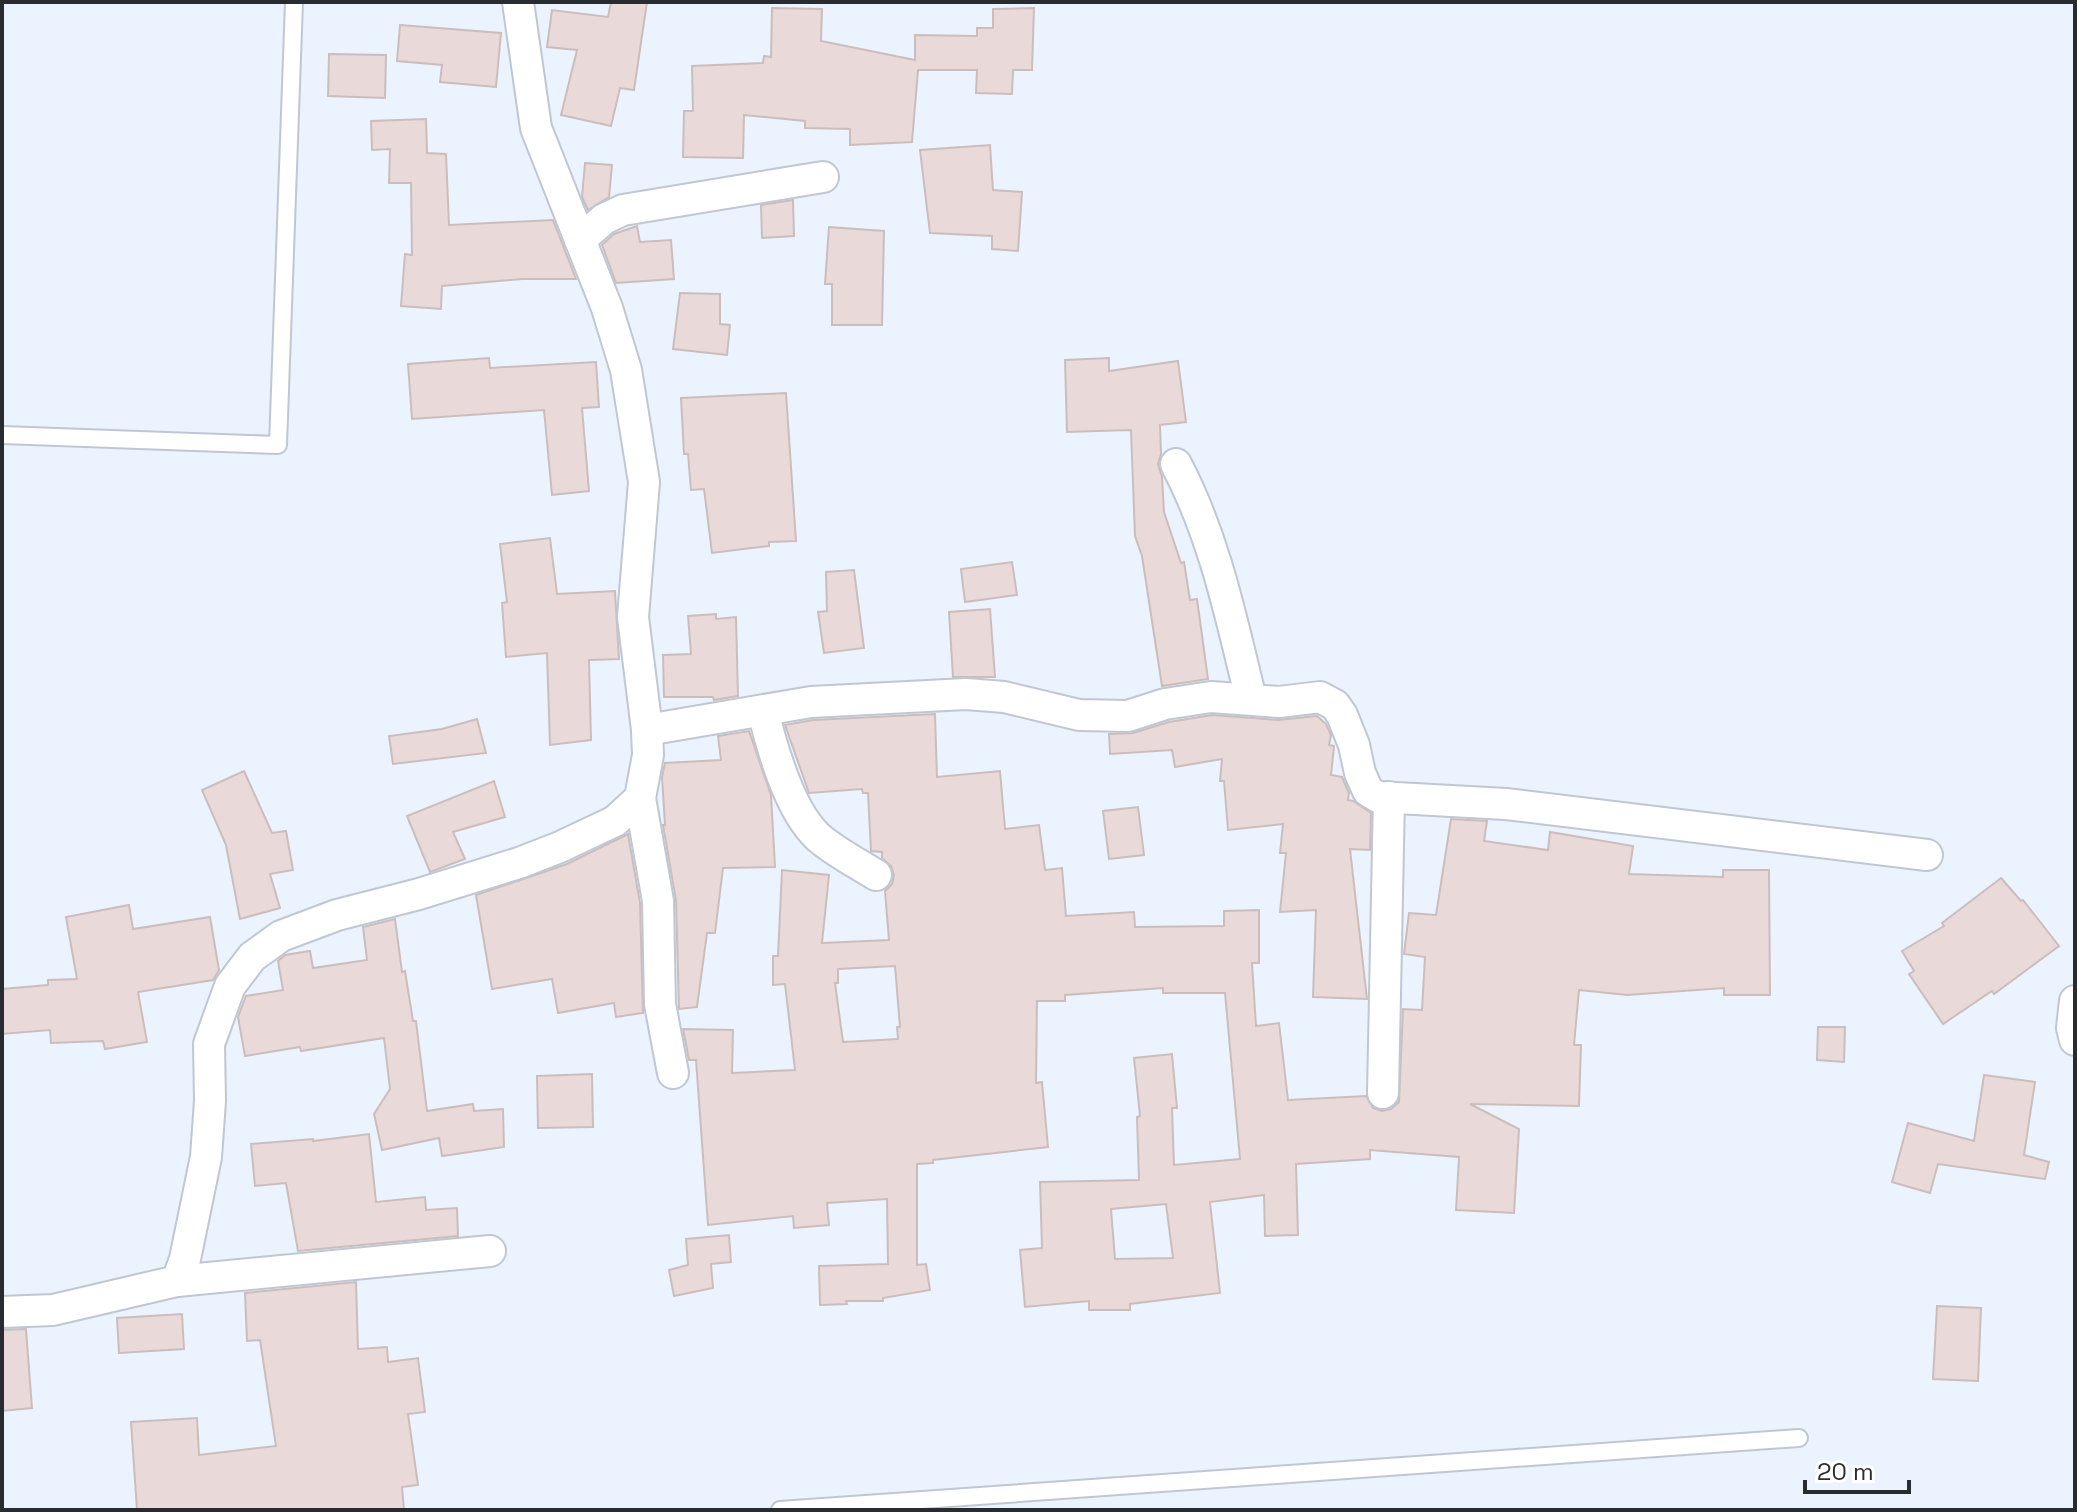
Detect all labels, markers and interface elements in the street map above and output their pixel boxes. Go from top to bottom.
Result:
scale bar [1805,1444,1909,1494]
text: 20 m [1817,1456,1874,1487]

